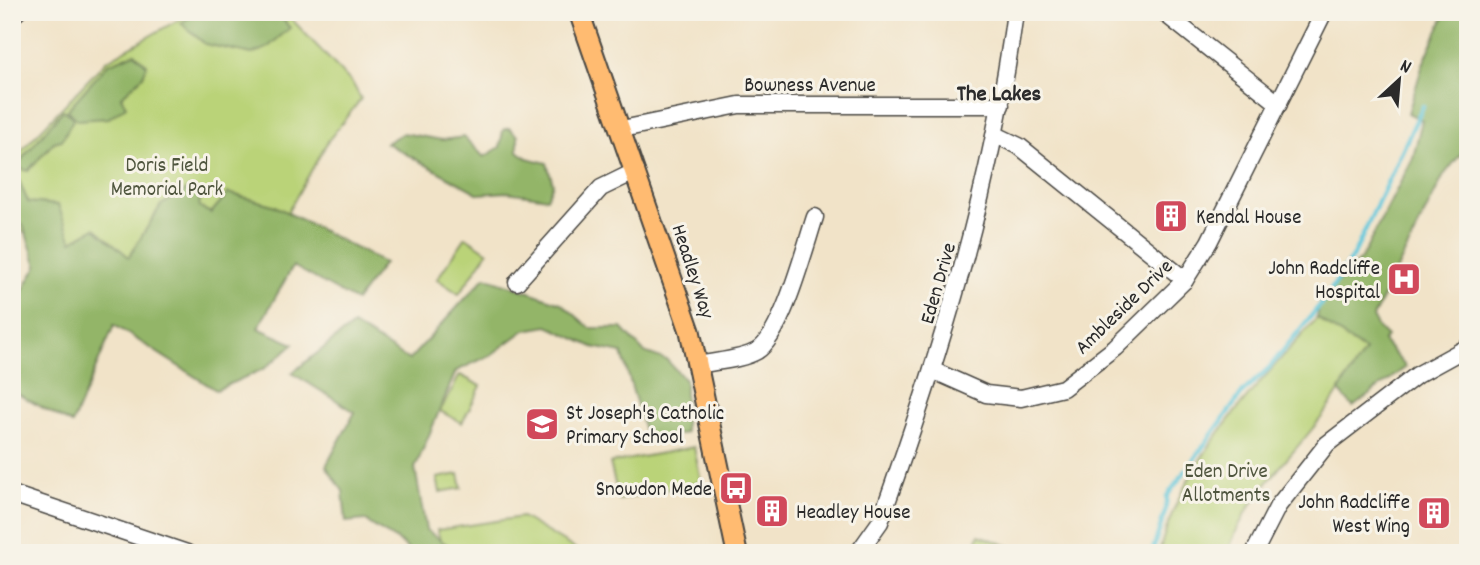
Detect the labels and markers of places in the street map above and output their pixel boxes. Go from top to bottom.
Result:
building icon: Kendal House [1152,197,1190,235]
place label: Kendal House [1196,204,1301,234]
place label: John Radcliffe Hospital [1268,255,1380,309]
hospital icon: John Radcliffe Hospital [1385,260,1423,298]
place label: St Joseph's Catholic Primary School [566,400,724,454]
school or university icon: St Joseph's Catholic Primary School [523,405,561,443]
bus stop icon: Snowdon Mede [717,469,755,507]
place label: Snowdon Mede [596,476,712,506]
place label: John Radcliffe West Wing [1298,489,1410,543]
building icon: Headley House [753,492,791,530]
building icon: John Radcliffe West Wing [1415,494,1453,532]
place label: Headley House [796,499,910,529]

